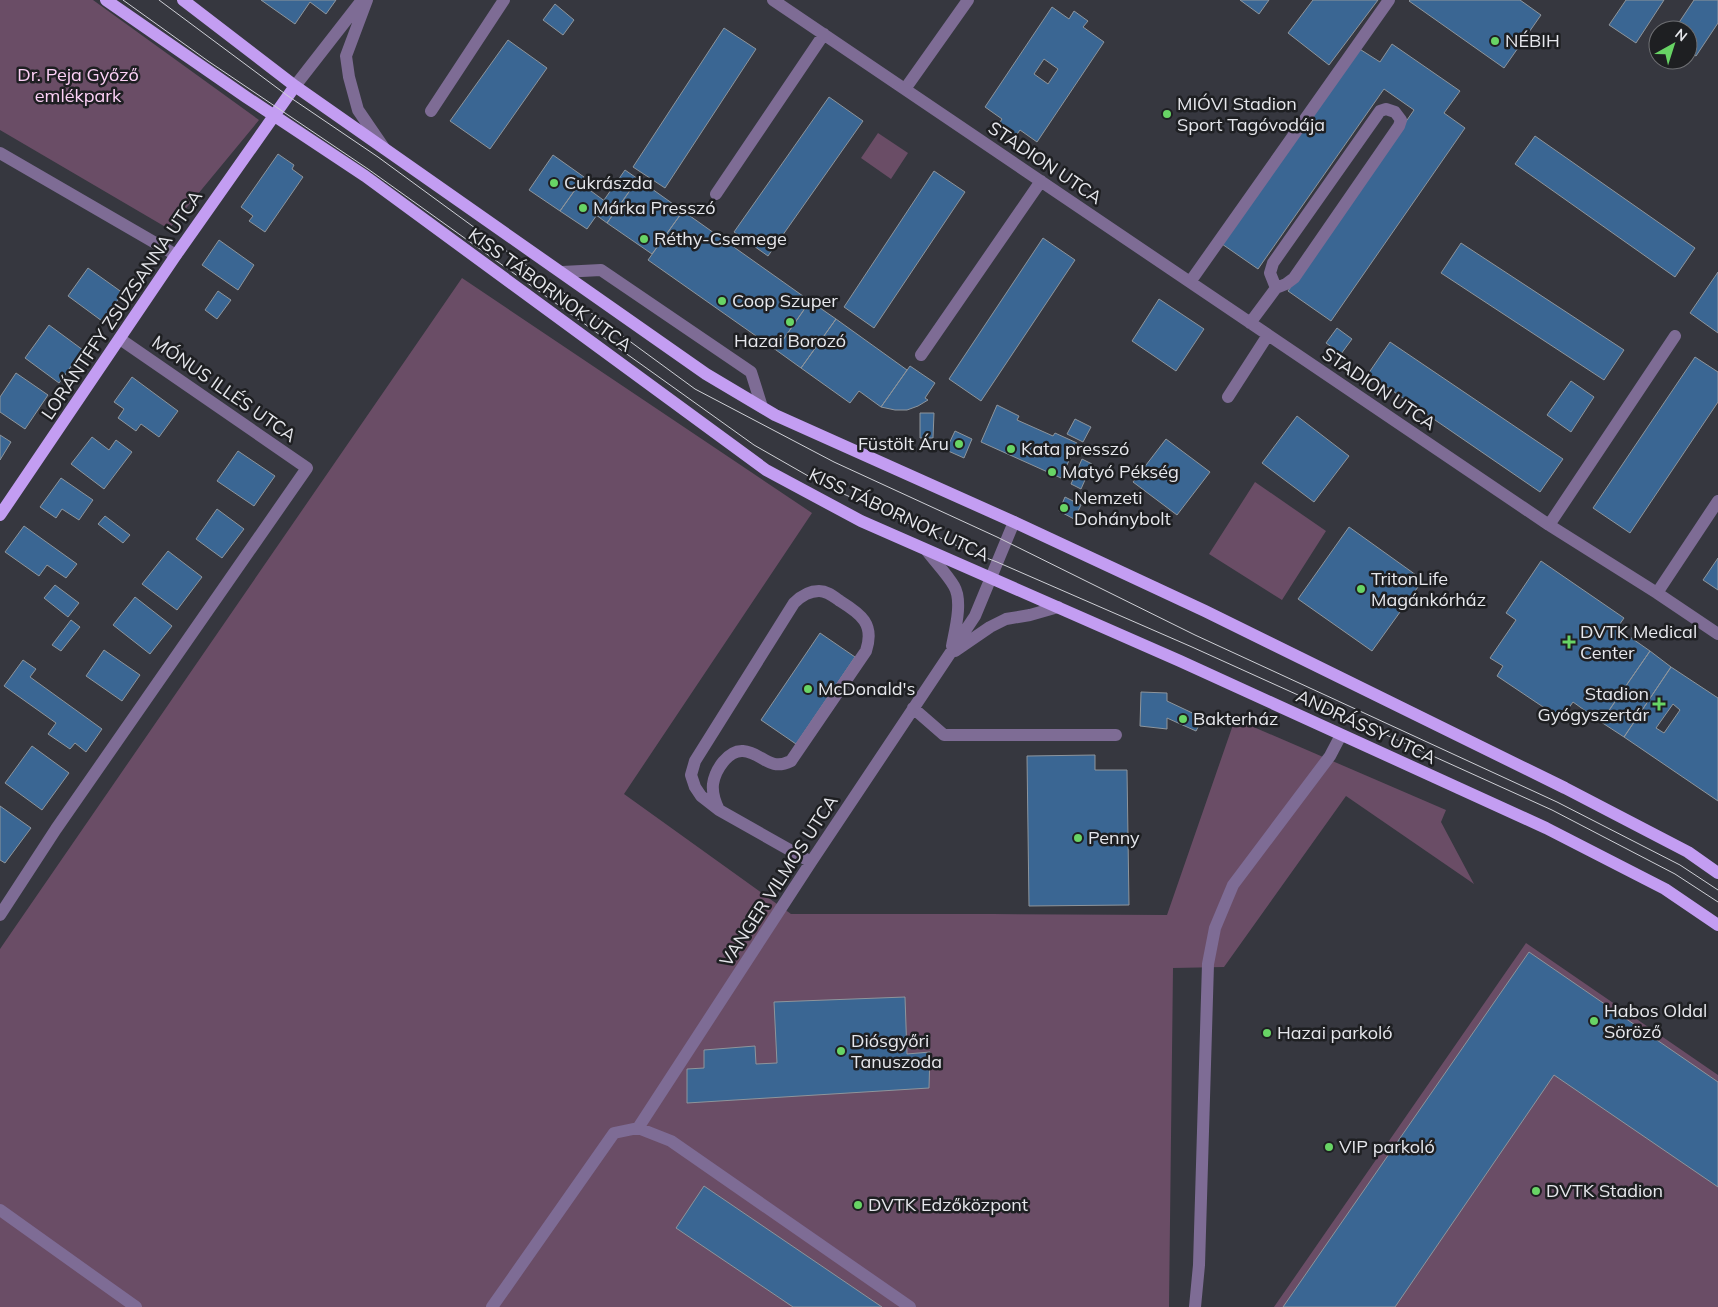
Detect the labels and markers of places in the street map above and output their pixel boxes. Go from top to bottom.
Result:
place label: NÉBIH [1505,29,1560,52]
marker: NÉBIH [1489,35,1501,47]
place label: MIÓVI Stadion Sport Tagóvodája [1177,92,1325,136]
marker: MIÓVI Stadion Sport Tagóvodája [1161,108,1173,120]
place label: Cukrászda [564,171,653,194]
marker: Cukrászda [548,177,560,189]
place label: Márka Presszó [593,196,715,219]
marker: Márka Presszó [577,202,589,214]
place label: Réthy-Csemege [654,227,787,250]
marker: Réthy-Csemege [638,233,650,245]
place label: Coop Szuper [732,289,838,312]
marker: Coop Szuper [716,295,728,307]
marker: Hazai Borozó [784,316,796,328]
place label: Hazai Borozó [734,329,846,352]
place label: Füstölt Áru [858,432,949,455]
place label: Kata presszó [1021,437,1129,460]
marker: Füstölt Áru [953,438,965,450]
marker: Kata presszó [1005,443,1017,455]
place label: Matyó Pékség [1062,460,1179,483]
marker: Matyó Pékség [1046,466,1058,478]
place label: Nemzeti Dohánybolt [1074,486,1171,530]
marker: Nemzeti Dohánybolt [1058,502,1070,514]
place label: TritonLife Magánkórház [1371,567,1486,611]
marker: TritonLife Magánkórház [1355,583,1367,595]
place label: DVTK Medical Center [1580,620,1697,664]
marker: DVTK Medical Center [1562,635,1576,649]
place label: McDonald's [818,677,915,700]
place label: Stadion Gyógyszertár [1537,682,1649,726]
marker: McDonald's [802,683,814,695]
marker: Stadion Gyógyszertár [1653,698,1665,710]
place label: Bakterház [1193,707,1278,730]
marker: Bakterház [1177,713,1189,725]
place label: Penny [1088,826,1140,849]
marker: Penny [1072,832,1084,844]
place label: Habos Oldal Söröző [1604,999,1707,1043]
marker: Habos Oldal Söröző [1588,1015,1600,1027]
place label: Hazai parkoló [1277,1021,1393,1044]
marker: Hazai parkoló [1261,1027,1273,1039]
place label: Diósgyőri Tanuszoda [851,1029,942,1073]
marker: Diósgyőri Tanuszoda [835,1045,847,1057]
place label: VIP parkoló [1339,1135,1435,1158]
marker: VIP parkoló [1323,1141,1335,1153]
place label: DVTK Stadion [1546,1179,1663,1202]
marker: DVTK Stadion [1530,1185,1542,1197]
place label: DVTK Edzőközpont [868,1193,1028,1216]
marker: DVTK Edzőközpont [852,1199,864,1211]

